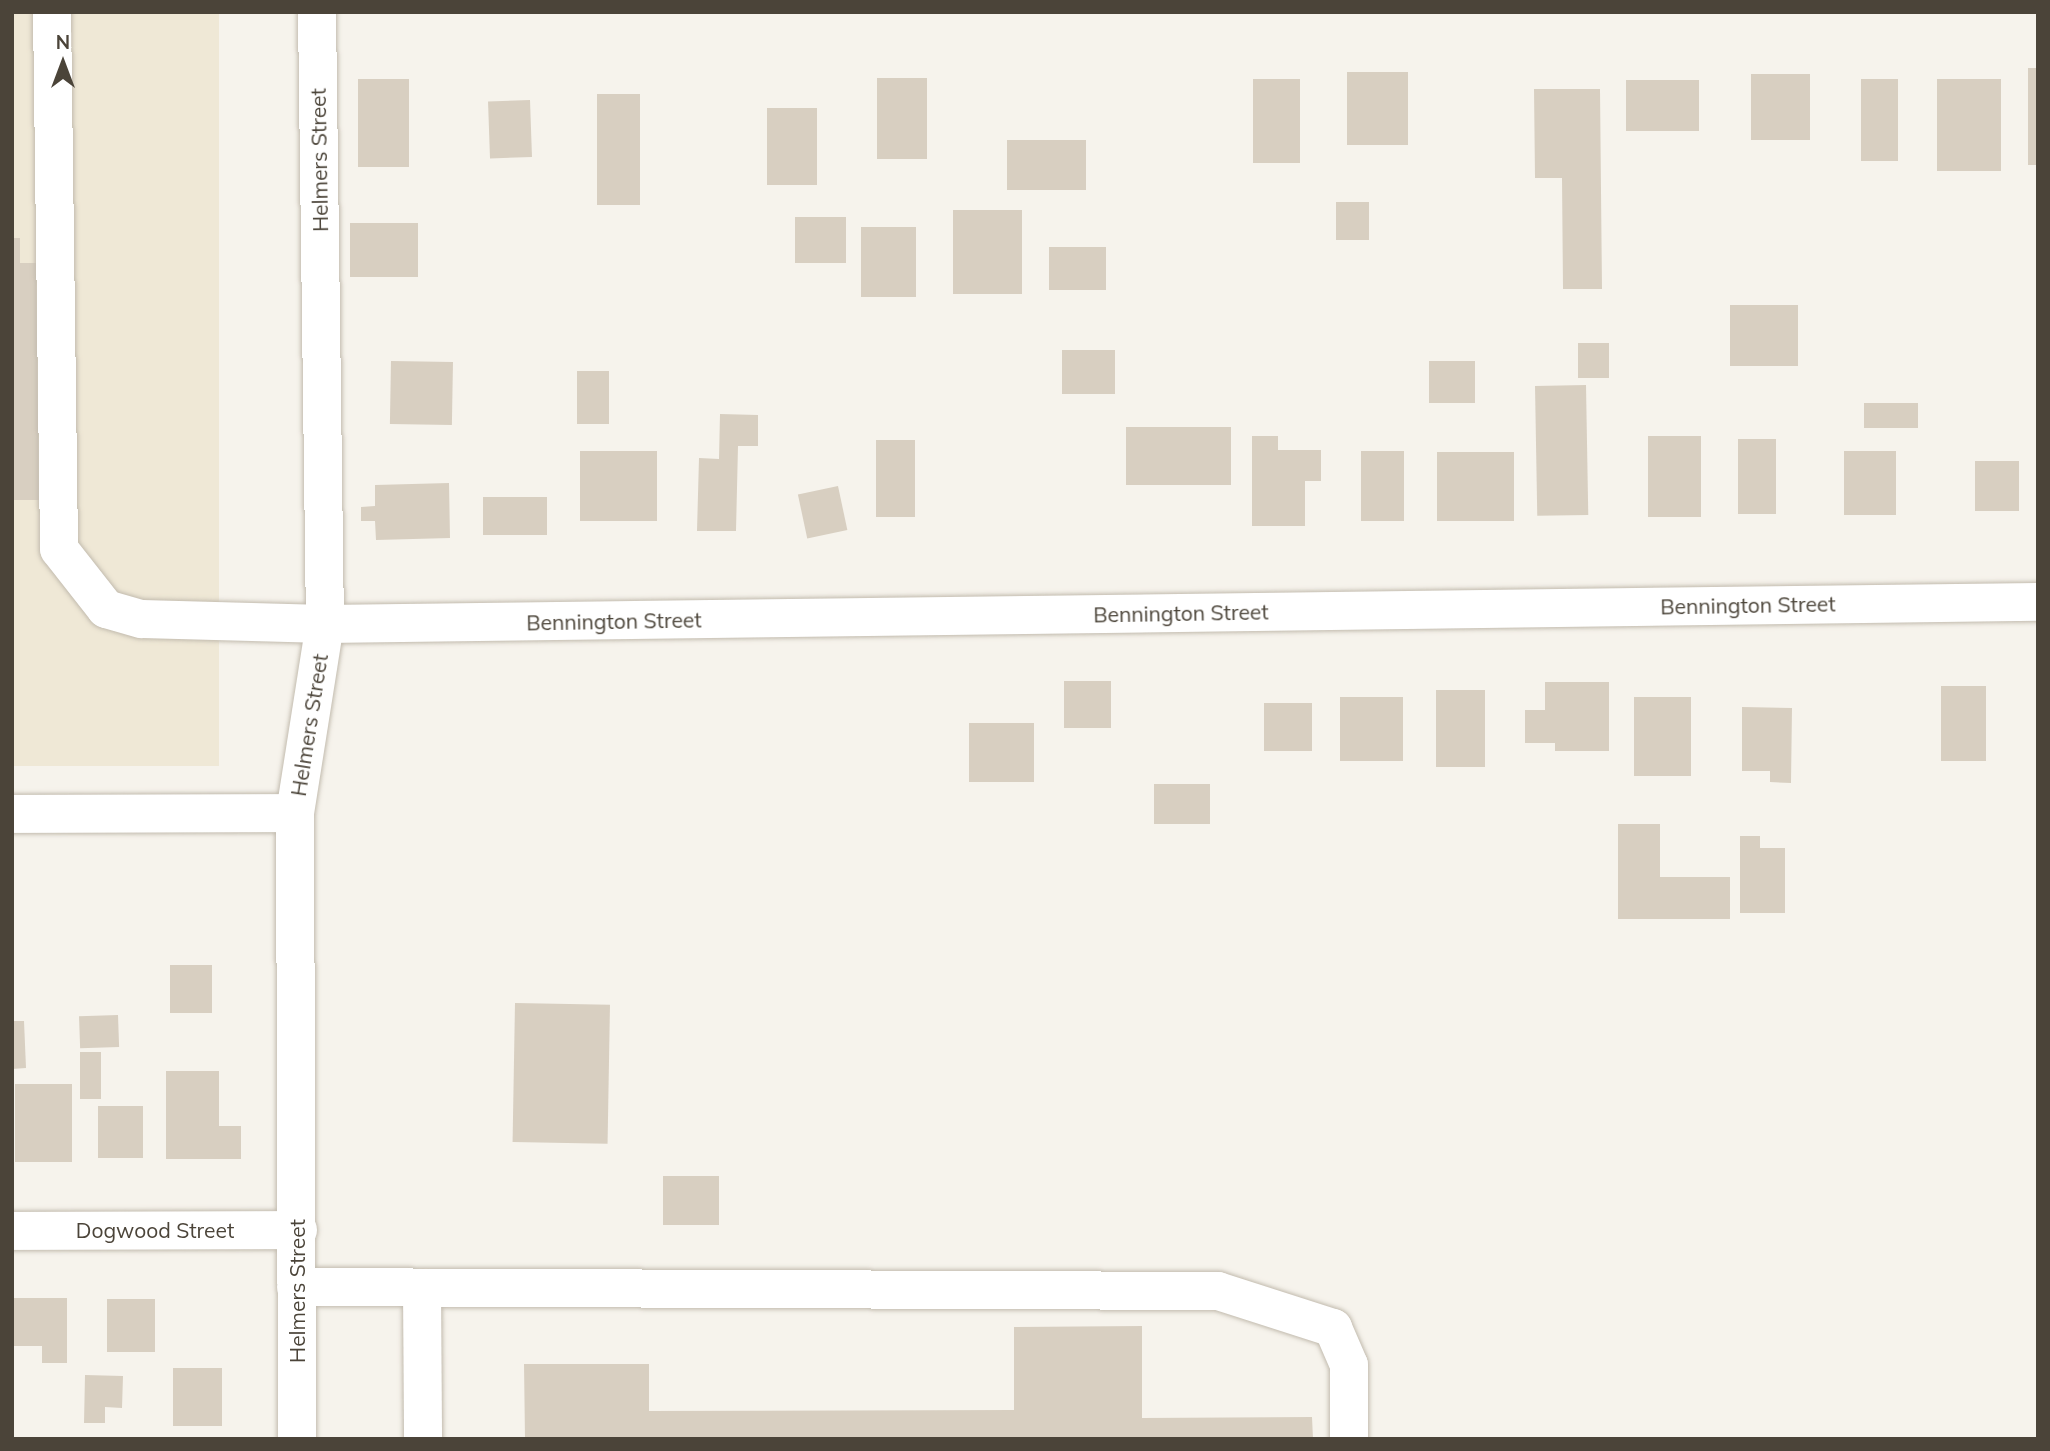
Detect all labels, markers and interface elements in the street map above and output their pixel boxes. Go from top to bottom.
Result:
north arrow [28,28,98,98]
text: N [56,30,70,54]
street label: Helmers Street [305,88,333,232]
street label: Bennington Street [1660,591,1836,619]
street label: Bennington Street [1093,599,1269,627]
street label: Bennington Street [526,607,702,635]
street label: Helmers Street [285,652,333,798]
street label: Dogwood Street [76,1217,234,1243]
street label: Helmers Street [284,1219,310,1363]

